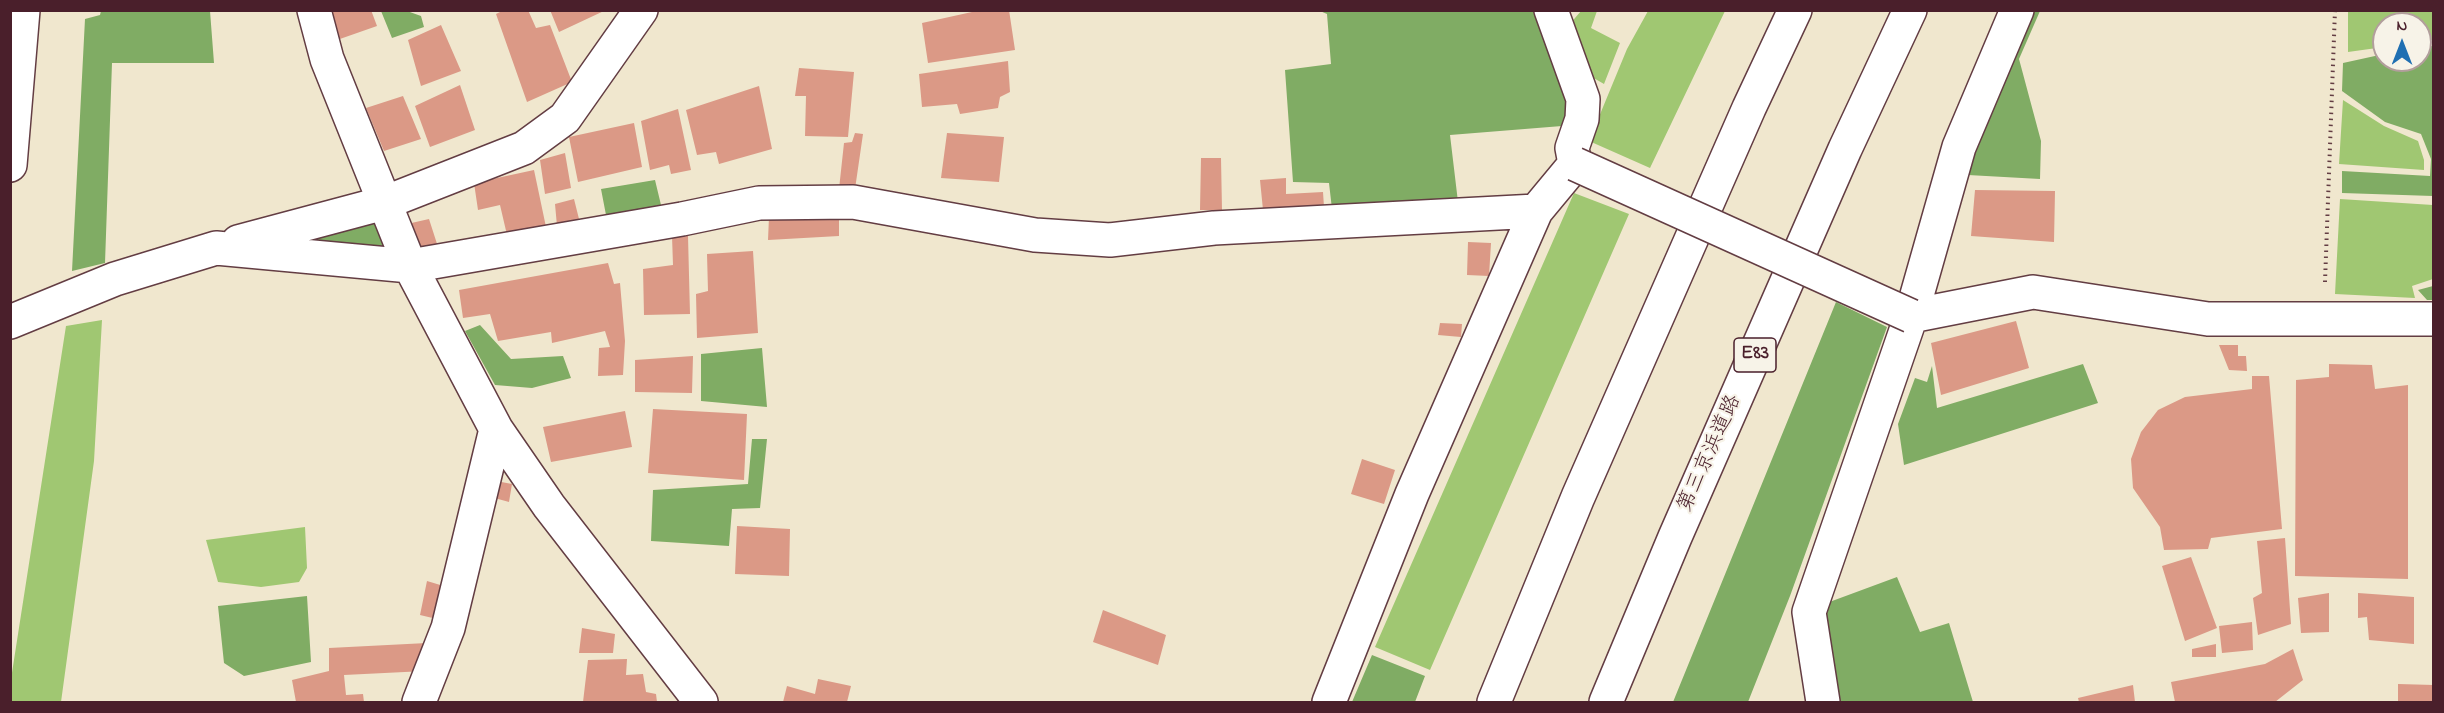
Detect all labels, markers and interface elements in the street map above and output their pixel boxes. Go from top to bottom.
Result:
north arrow [2372,12,2432,72]
text: N [2397,14,2407,38]
road number: E83 [1734,338,1776,372]
street label: 第三京浜道路 [1674,391,1748,517]

